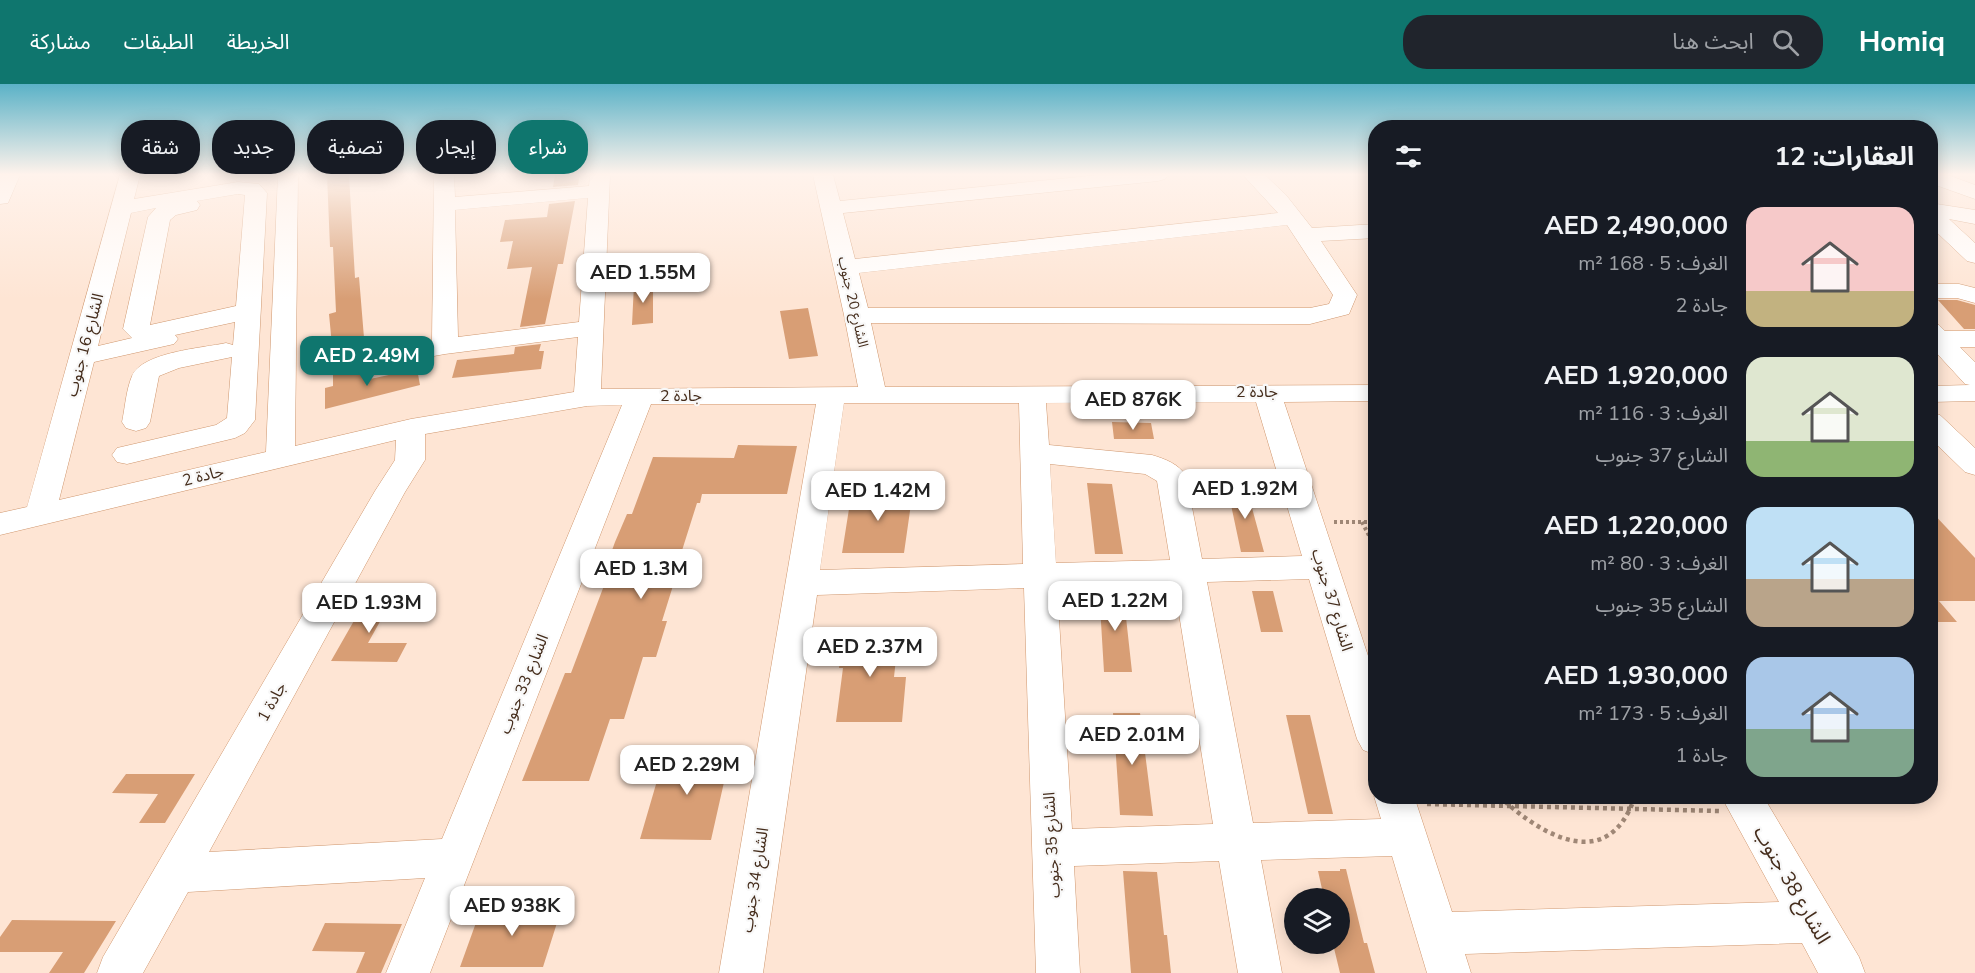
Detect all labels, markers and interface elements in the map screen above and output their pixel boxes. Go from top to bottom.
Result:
search box [1403,15,1823,69]
text: Homiq [1859,23,1945,61]
icon: search [1769,26,1802,59]
text: ابحث هنا [1672,27,1754,57]
text: مشاركة [30,28,91,56]
text: الطبقات [124,28,194,56]
text: الخريطة [227,28,290,56]
chip: شقة [121,120,200,174]
chip: جديد [212,120,295,174]
chip: تصفية [307,120,404,174]
chip: إيجار [416,120,496,174]
chip: شراء [508,120,588,174]
text: العقارات: 12 [1774,139,1914,174]
icon: filters [1392,140,1425,173]
text: AED 2,490,000 [1544,208,1728,243]
icon: home [1794,231,1866,303]
text: الغرف: 5 · 168 m² [1578,250,1728,277]
pin: AED 1.55M [574,253,712,304]
street label: الشارع 20 جنوب [832,255,873,350]
text: AED 1.55M [590,259,696,286]
street label: الشارع 16 جنوب [61,291,110,399]
text: جادة 2 [1676,292,1728,319]
pin: AED 2.49M [298,336,436,387]
text: AED 2.49M [314,342,420,369]
text: AED 1,920,000 [1544,358,1728,393]
pin: AED 876K [1071,380,1195,431]
street label: جادة 2 [1236,381,1278,403]
icon: home [1794,381,1866,453]
street label: جادة 2 [660,385,702,407]
text: AED 876K [1085,386,1181,413]
text: الغرف: 3 · 116 m² [1578,400,1728,427]
text: الشارع 37 جنوب [1596,442,1728,469]
street label: جادة 2 [180,460,226,492]
pin: AED 1.92M [1176,469,1314,520]
pin: AED 1.42M [809,471,947,522]
text: AED 1.92M [1192,475,1298,502]
text: AED 1.42M [825,477,931,504]
text: AED 1,220,000 [1544,508,1728,543]
icon: home [1794,531,1866,603]
street label: الشارع 37 جنوب [1305,546,1358,654]
pin: AED 1.3M [579,549,703,600]
text: الغرف: 3 · 80 m² [1590,550,1728,577]
text: AED 1.3M [594,555,688,582]
pin: AED 1.22M [1046,581,1184,632]
pin: AED 1.93M [300,583,438,634]
text: AED 1.22M [1062,587,1168,614]
text: AED 1.93M [316,589,422,616]
text: الشارع 35 جنوب [1596,592,1728,619]
pin: AED 2.37M [801,627,939,678]
street label: الشارع 33 جنوب [494,631,555,738]
text: AED 2.37M [817,633,923,660]
text: AED 1,930,000 [1544,658,1728,693]
street label: جادة 1 [252,678,292,726]
icon: home [1794,681,1866,753]
text: الغرف: 5 · 173 m² [1578,700,1728,727]
pin: AED 2.01M [1063,715,1201,766]
text: AED 2.01M [1079,721,1185,748]
text: جادة 1 [1676,742,1728,769]
pin: AED 2.29M [618,745,756,796]
text: AED 2.29M [634,751,740,778]
street label: الشارع 35 جنوب [1038,791,1067,899]
street label: الشارع 38 جنوب [1746,821,1837,950]
street label: الشارع 34 جنوب [736,826,775,934]
pin: AED 938K [450,886,574,937]
map controls [1284,888,1350,954]
button: layers [1284,888,1350,954]
text: AED 938K [464,892,560,919]

